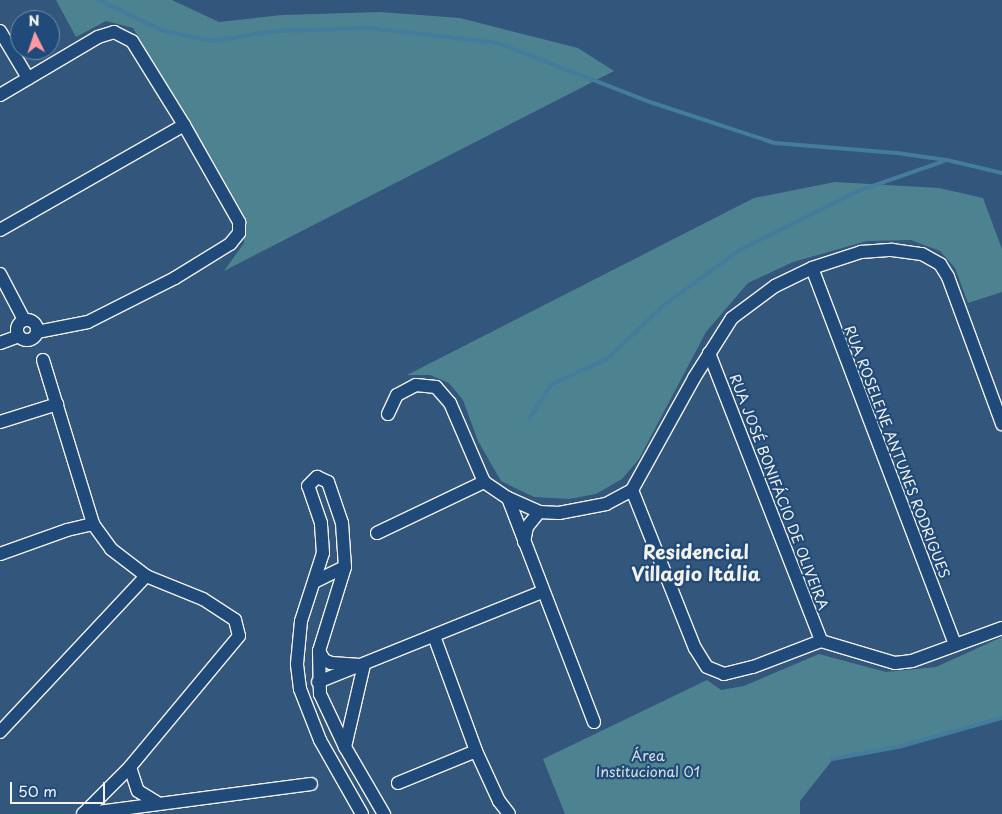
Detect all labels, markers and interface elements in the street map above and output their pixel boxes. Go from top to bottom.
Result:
north arrow [10,10,60,60]
text: N [28,10,40,31]
street label: RUA ROSELENE ANTUNES RODRIGUES [840,321,954,583]
street label: RUA JOSÉ BONIFÁCIO DE OLIVEIRA [726,371,832,613]
district label: Residencial Villagio Itália [631,541,761,585]
park label: Área Institucional 01 [596,748,700,780]
scale bar [12,772,108,804]
text: 50 m [18,779,57,802]

